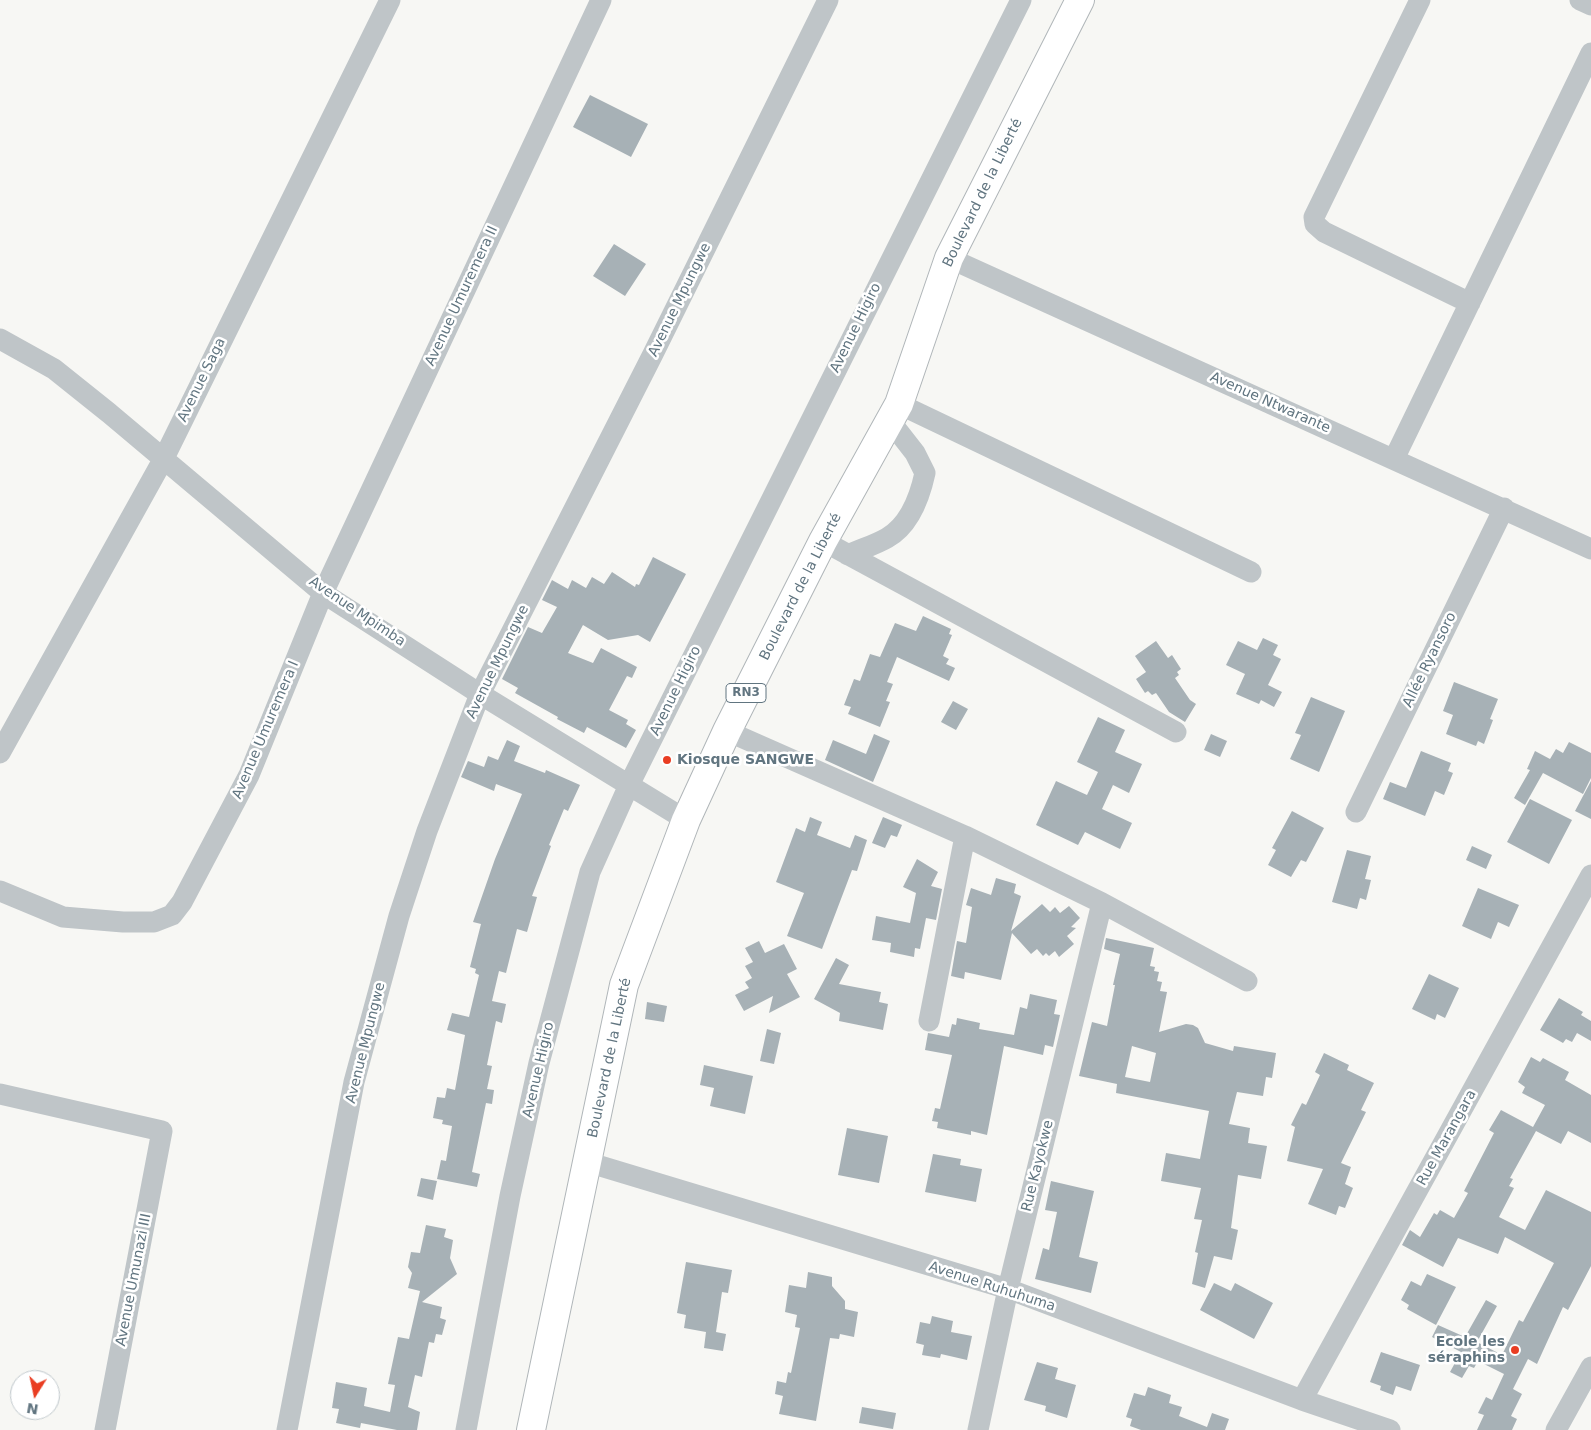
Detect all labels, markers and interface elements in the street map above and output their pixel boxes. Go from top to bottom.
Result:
street label: Boulevard de la Liberté [940,116,1026,270]
street label: Avenue Umuremera II [422,223,502,369]
street label: Avenue Mpungwe [645,241,715,359]
street label: Avenue Higiro [827,280,885,376]
street label: Avenue Saga [174,335,230,425]
street label: Avenue Ntwarante [1207,369,1333,437]
street label: Boulevard de la Liberté [756,510,846,664]
street label: Avenue Mpimba [306,574,408,650]
street label: Avenue Mpungwe [463,603,533,721]
street label: Allée Ryansoro [1400,610,1460,710]
street label: Avenue Higiro [647,643,705,739]
street label: Avenue Umuremera I [229,658,303,802]
road number: RN3 [726,684,766,702]
place label: Kiosque SANGWE [677,752,814,768]
marker: Kiosque SANGWE [661,754,673,766]
street label: Boulevard de la Liberté [585,976,635,1140]
street label: Avenue Mpungwe [343,981,389,1105]
street label: Avenue Higiro [520,1021,558,1119]
street label: Rue Marangara [1414,1087,1480,1189]
street label: Rue Kayokwe [1019,1119,1057,1213]
street label: Avenue Umunazi III [113,1212,155,1348]
street label: Avenue Ruhuhuma [927,1259,1057,1315]
place label: Ecole les séraphins [1428,1334,1505,1366]
marker: Ecole les séraphins [1509,1344,1521,1356]
north arrow [10,1370,60,1420]
text: N [25,1400,40,1418]

